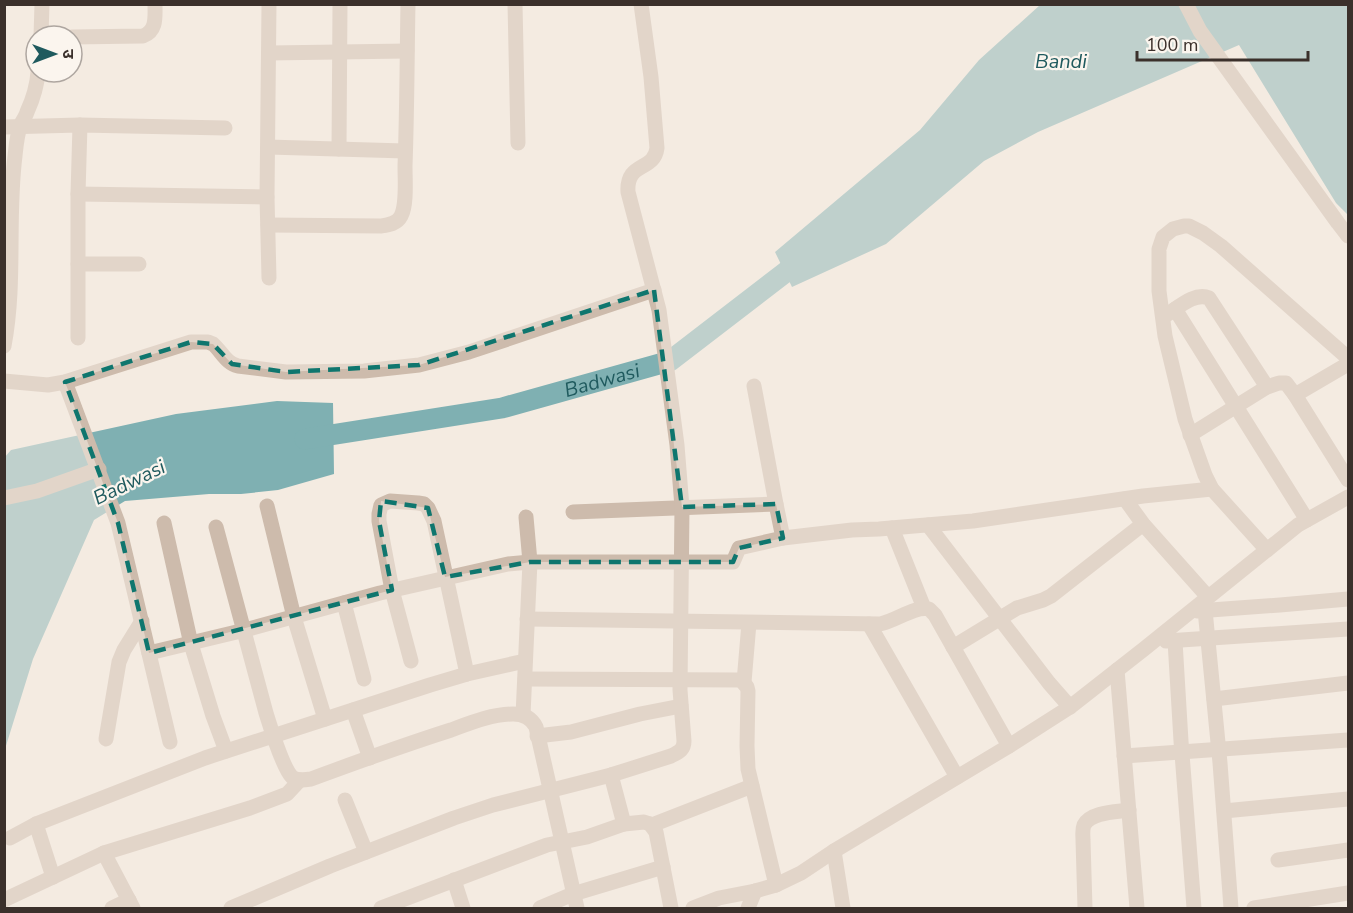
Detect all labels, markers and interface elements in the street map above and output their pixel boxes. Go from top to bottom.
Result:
north arrow [24,24,84,84]
scale bar [1137,24,1308,62]
text: 100 m [1146,33,1198,57]
water label: Bandi [1035,48,1087,75]
text: उ [57,49,79,59]
water label: Badwasi [561,357,643,404]
water label: Badwasi [89,453,170,512]

